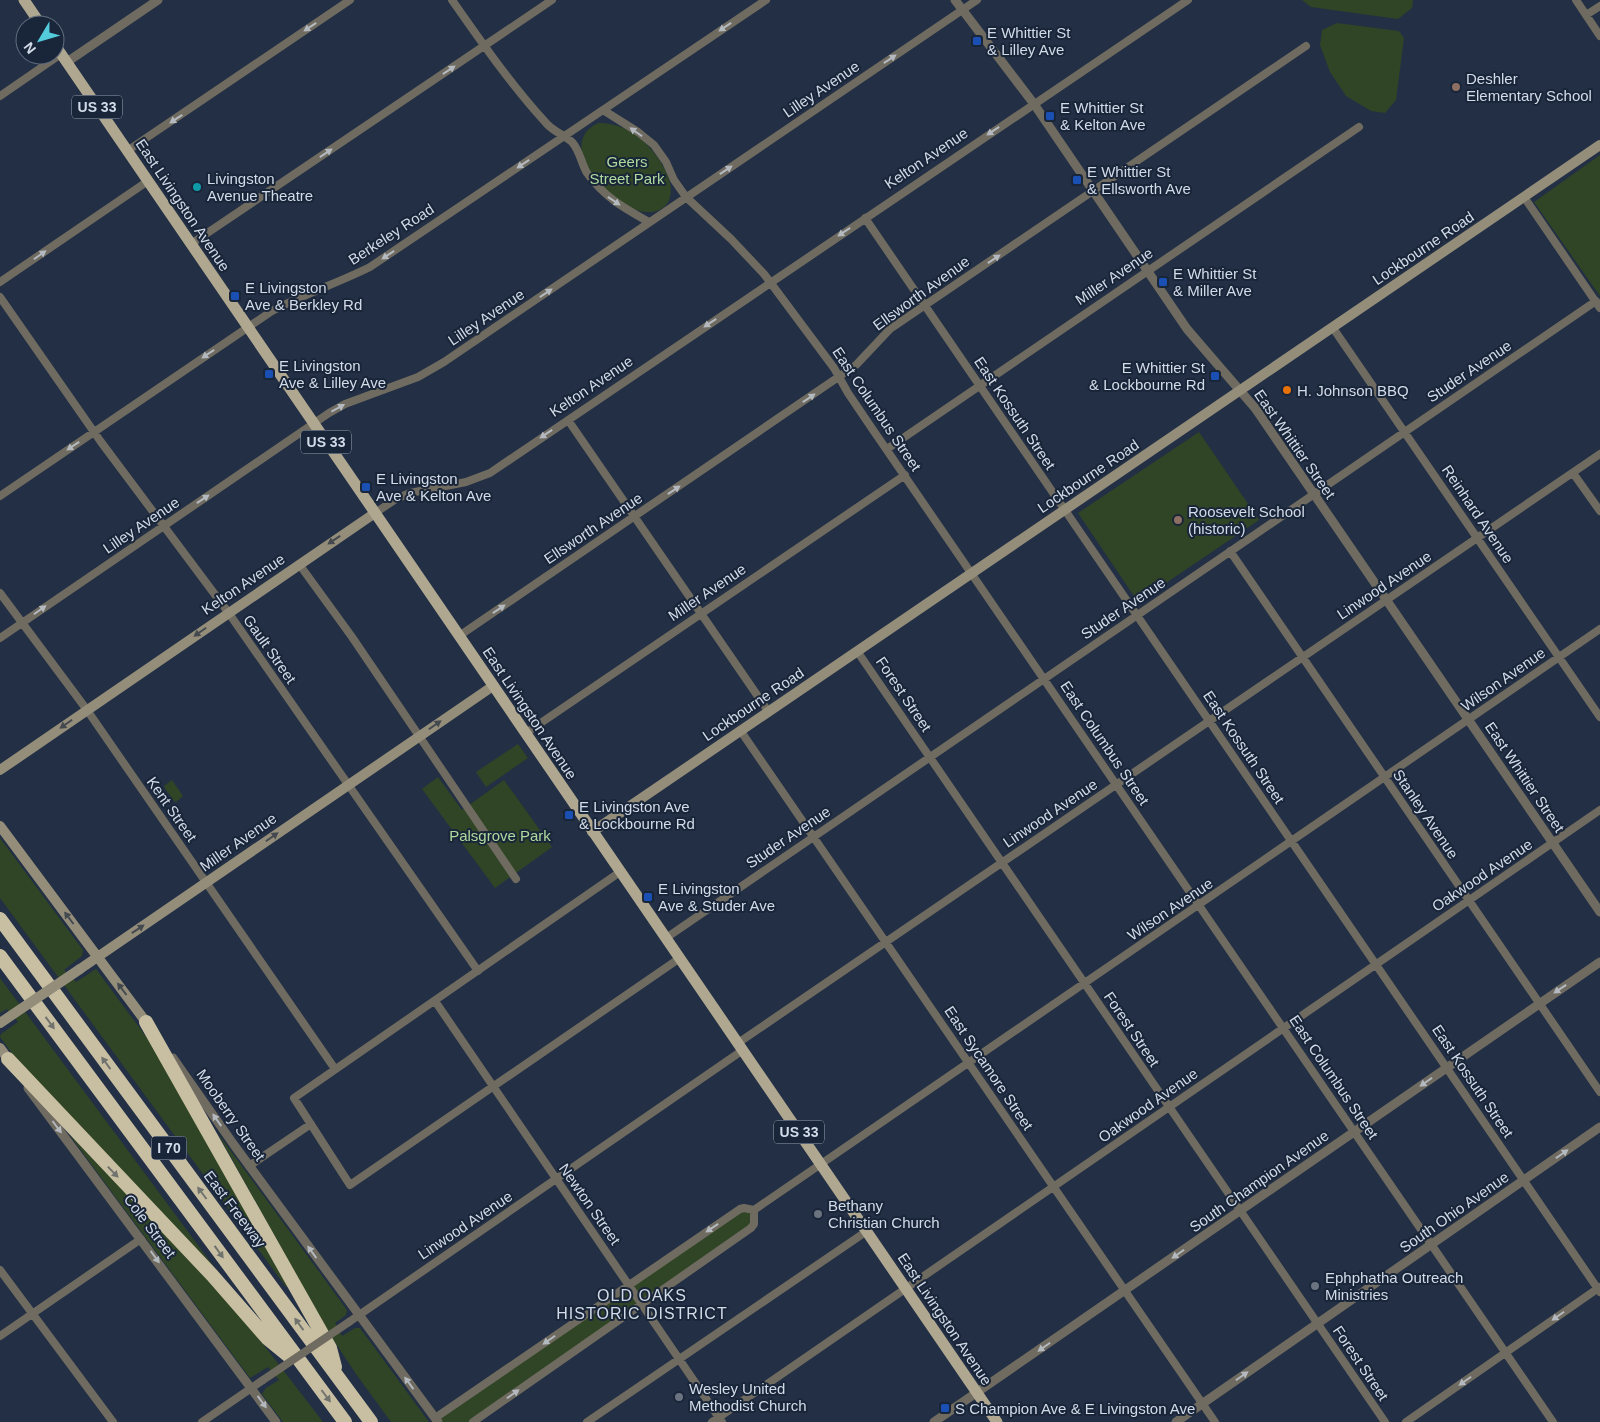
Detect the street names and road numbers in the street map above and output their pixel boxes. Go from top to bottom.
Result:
street label: Lilley Avenue [780,57,862,121]
road number: US 33 [72,95,122,118]
street label: Kelton Avenue [881,124,971,192]
street label: East Livingston Avenue [132,136,234,274]
street label: Berkeley Road [345,200,437,268]
street label: Lockbourne Road [1369,208,1477,288]
street label: Miller Avenue [1072,244,1156,308]
street label: Ellsworth Avenue [870,252,972,334]
street label: Lilley Avenue [445,285,527,349]
street label: Studer Avenue [1424,337,1514,405]
street label: East Columbus Street [829,344,925,475]
street label: Kelton Avenue [546,352,636,420]
street label: East Kossuth Street [971,353,1060,473]
street label: East Whittier Street [1251,386,1339,502]
road number: US 33 [301,431,351,454]
street label: Lockbourne Road [1034,436,1142,516]
street label: Reinhard Avenue [1439,462,1517,566]
street label: Ellsworth Avenue [541,489,645,567]
street label: Lilley Avenue [100,493,182,557]
street label: Linwood Avenue [1334,547,1434,623]
street label: Kelton Avenue [198,550,288,618]
street label: Miller Avenue [665,560,749,624]
street label: Studer Avenue [1078,574,1168,642]
street label: Gault Street [240,611,300,687]
street label: East Livingston Avenue [479,644,581,782]
street label: Wilson Avenue [1458,644,1548,714]
street label: Forest Street [873,653,936,735]
street label: Lockbourne Road [699,664,807,744]
street label: East Columbus Street [1057,678,1153,809]
street label: East Kossuth Street [1200,687,1289,807]
street label: East Whittier Street [1482,719,1569,836]
street label: Stanley Avenue [1390,766,1462,862]
street label: Kent Street [144,773,201,845]
street label: Linwood Avenue [1000,775,1100,851]
street label: Studer Avenue [743,803,833,871]
street label: Miller Avenue [196,809,280,875]
street label: Oakwood Avenue [1429,835,1535,915]
street label: Wilson Avenue [1124,874,1216,944]
street label: Forest Street [1101,988,1164,1070]
street label: East Sycamore Street [941,1003,1037,1134]
street label: East Columbus Street [1286,1012,1382,1143]
street label: East Kossuth Street [1429,1021,1518,1141]
street label: Oakwood Avenue [1095,1064,1201,1146]
street label: Mooberry Street [193,1066,269,1165]
road number: US 33 [774,1120,824,1144]
street label: South Champion Avenue [1186,1127,1332,1235]
road number: I 70 [152,1136,186,1160]
street label: Newton Street [556,1160,625,1248]
street label: East Freeway [201,1167,270,1251]
street label: South Ohio Avenue [1396,1168,1512,1256]
street label: Linwood Avenue [415,1187,515,1263]
street label: Cole Street [121,1191,180,1262]
street label: East Livingston Avenue [894,1250,996,1388]
street label: Forest Street [1330,1322,1393,1404]

